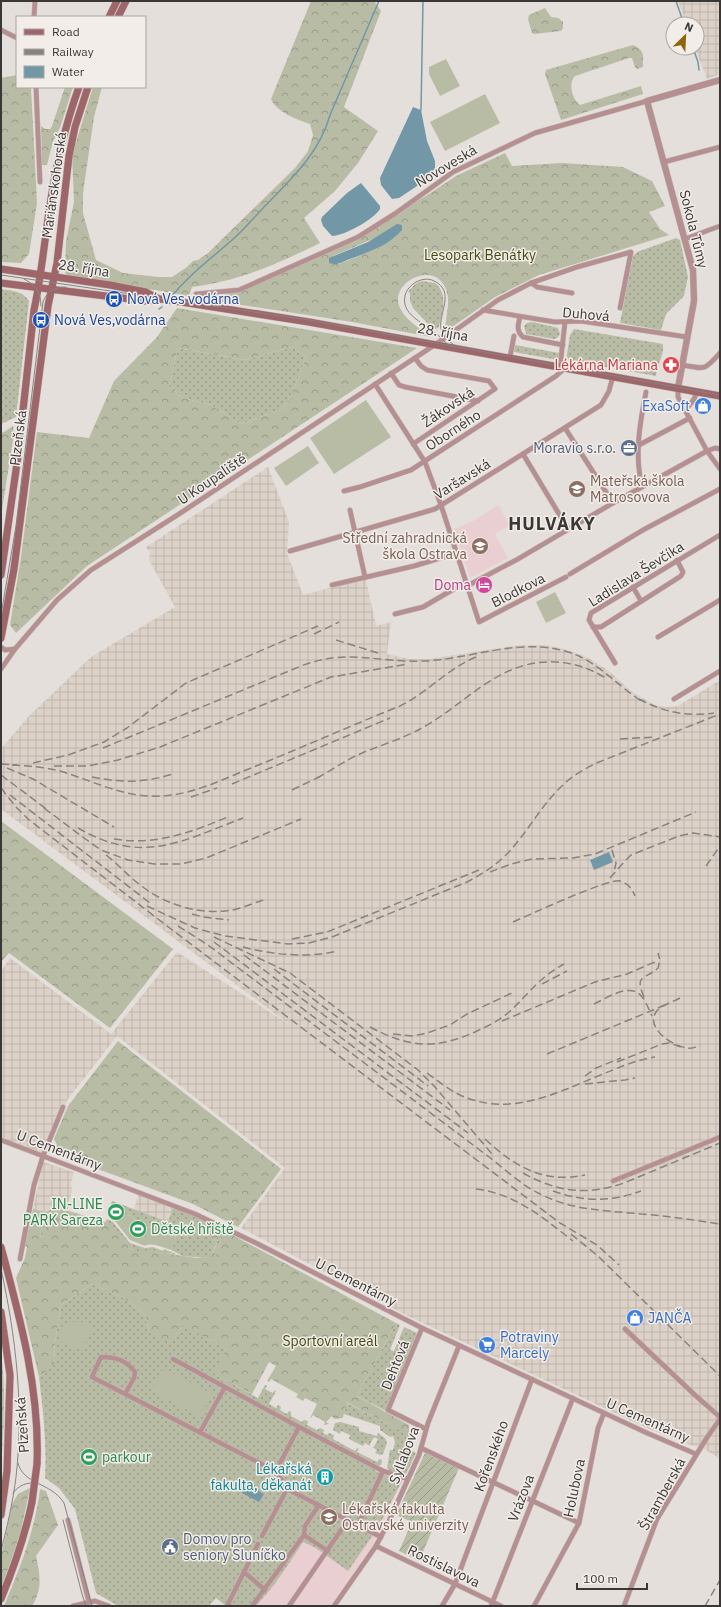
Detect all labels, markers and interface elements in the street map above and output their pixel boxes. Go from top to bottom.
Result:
legend [16,16,146,88]
north arrow [665,16,705,56]
text: N [683,19,696,35]
text: Road [52,24,80,39]
text: Railway [52,44,94,59]
text: Water [52,64,85,79]
street label: Mariánskohorská [38,130,70,239]
street label: Novoveská [412,140,480,191]
street label: Sokola Tůmy [676,188,712,270]
park label: Lesopark Benátky [424,246,536,264]
street label: 28. října [57,255,111,281]
bus stop icon: Nová Ves vodárna [104,289,124,309]
place label: Nová Ves vodárna [127,290,239,308]
street label: Duhová [562,303,611,325]
bus stop icon: Nová Ves,vodárna [31,310,51,330]
place label: Nová Ves,vodárna [54,311,166,329]
street label: 28. října [416,319,470,345]
pharmacy icon: Lékárna Mariana [661,355,681,375]
place label: Lékárna Mariana [554,356,659,374]
street label: Žákovská [418,382,478,431]
shop icon: ExaSoft [693,396,713,416]
place label: ExaSoft [642,397,690,415]
street label: Oborného [422,405,484,455]
street label: Plzeňská [6,409,30,467]
office icon: Moravio s.r.o. [619,438,639,458]
place label: Moravio s.r.o. [533,439,616,457]
street label: U Koupaliště [174,449,250,509]
street label: Varšavská [430,454,494,503]
place label: Mateřská škola Matrosovova [590,472,685,506]
school or university icon: Mateřská škola Matrosovova [567,479,587,499]
district label: HULVÁKY [508,511,596,535]
place label: Střední zahradnická škola Ostrava [342,529,468,563]
school or university icon: Střední zahradnická škola Ostrava [470,536,490,556]
street label: Ladislava Ševčíka [584,536,688,611]
street label: Blodkova [488,569,548,611]
hotel icon: Doma [474,575,494,595]
place label: Doma [434,576,472,594]
street label: U Cementárny [14,1126,104,1174]
place label: IN-LINE PARK Sareza [23,1195,104,1229]
sports icon: IN-LINE PARK Sareza [106,1202,126,1222]
sports icon: Dětské hřiště [128,1219,148,1239]
place label: Dětské hřiště [151,1220,234,1238]
street label: U Cementárny [312,1254,400,1310]
shop icon: JANČA [625,1308,645,1328]
place label: JANČA [648,1308,692,1327]
place label: Potraviny Marcely [500,1328,559,1362]
park label: Sportovní areál [282,1332,378,1350]
supermarket icon: Potraviny Marcely [477,1335,497,1355]
street label: Dehtová [377,1337,413,1392]
street label: U Cementárny [604,1394,693,1446]
street label: Plzeňská [11,1396,33,1454]
street label: Kořenského [470,1418,512,1494]
street label: Syllabova [385,1423,423,1486]
sports icon: parkour [79,1447,99,1467]
place label: parkour [102,1448,151,1466]
street label: Štramberská [634,1454,690,1534]
street label: Holubova [559,1456,589,1519]
place label: Lékařská fakulta, děkanát [210,1460,313,1494]
building icon: Lékařská fakulta, děkanát [315,1467,335,1487]
street label: Vrázova [504,1471,538,1524]
place label: Lékařská fakulta Ostravské univerzity [342,1500,469,1534]
school or university icon: Lékařská fakulta Ostravské univerzity [319,1507,339,1527]
place label: Domov pro seniory Sluníčko [183,1530,286,1564]
public building icon: Domov pro seniory Sluníčko [160,1537,180,1557]
street label: Rostislavova [405,1541,484,1592]
scale bar [577,1565,647,1591]
text: 100 m [583,1571,618,1586]

